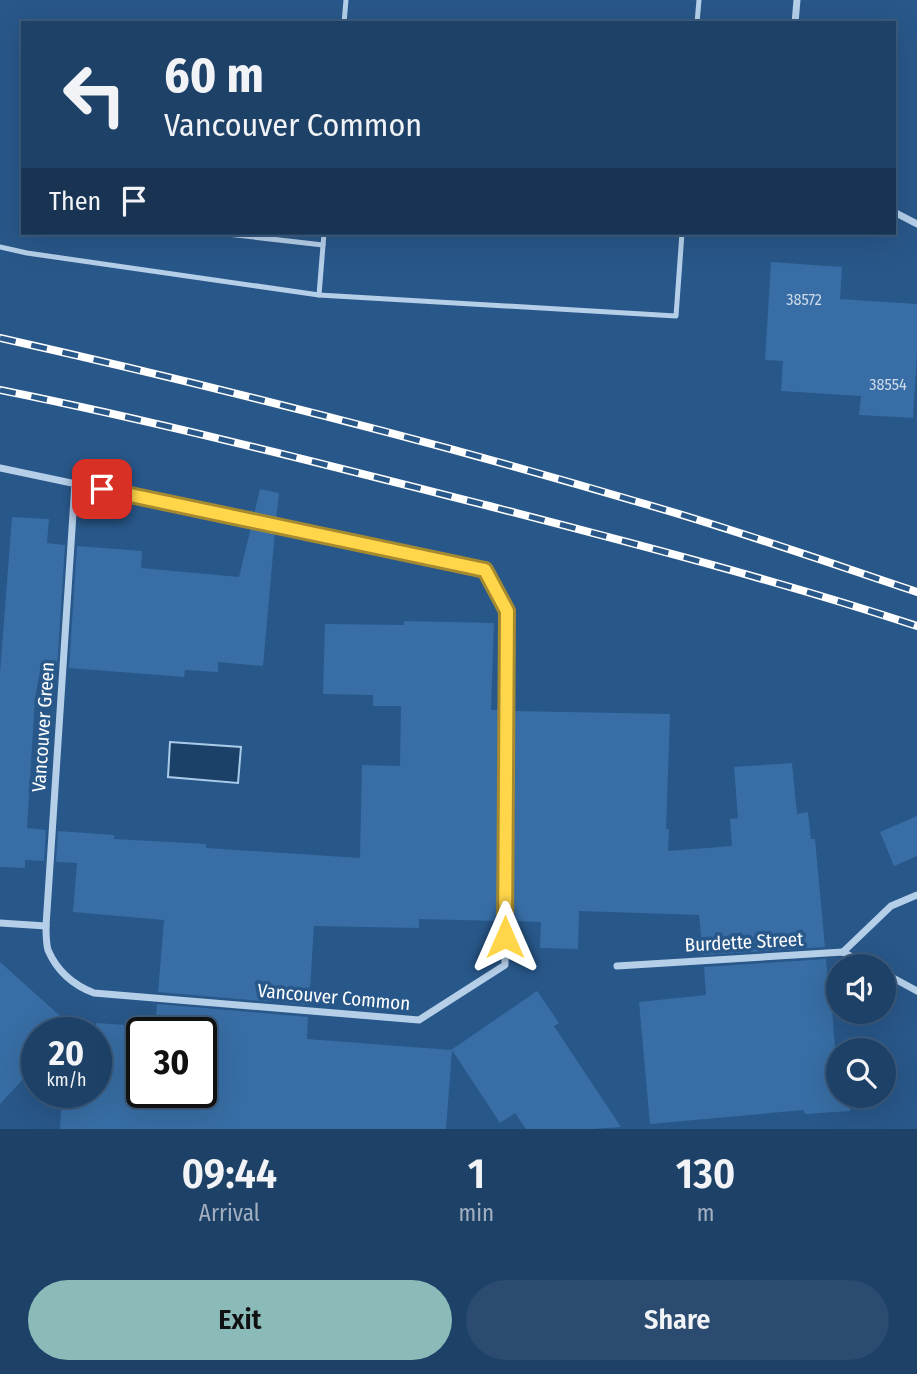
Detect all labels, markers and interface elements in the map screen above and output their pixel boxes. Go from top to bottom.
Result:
text: 60 m [164,46,264,105]
icon: left [49,49,140,140]
text: Vancouver Common [164,106,422,144]
icon: arrive [115,182,153,220]
text: Then [49,186,101,217]
house number: 38572 [786,290,822,309]
house number: 38554 [869,375,907,394]
pin [72,459,132,519]
icon: arrive [83,470,121,508]
street label: Vancouver Green [27,661,59,793]
position arrow [468,900,542,974]
street label: Burdette Street [684,927,805,957]
map controls [826,954,896,1108]
button: sound [826,954,896,1024]
street label: Vancouver Common [257,979,411,1015]
speed limit sign: 30 [126,1017,217,1108]
text: 20 [49,1032,84,1074]
button: search [826,1038,896,1108]
text: km/h [46,1069,87,1091]
text: 09:44 [182,1149,277,1199]
text: 1 [468,1149,485,1199]
text: 130 [676,1149,735,1199]
text: Arrival [199,1199,260,1227]
text: min [459,1199,494,1227]
text: m [697,1199,714,1227]
button: Exit [28,1280,452,1360]
button: Share [466,1280,889,1360]

